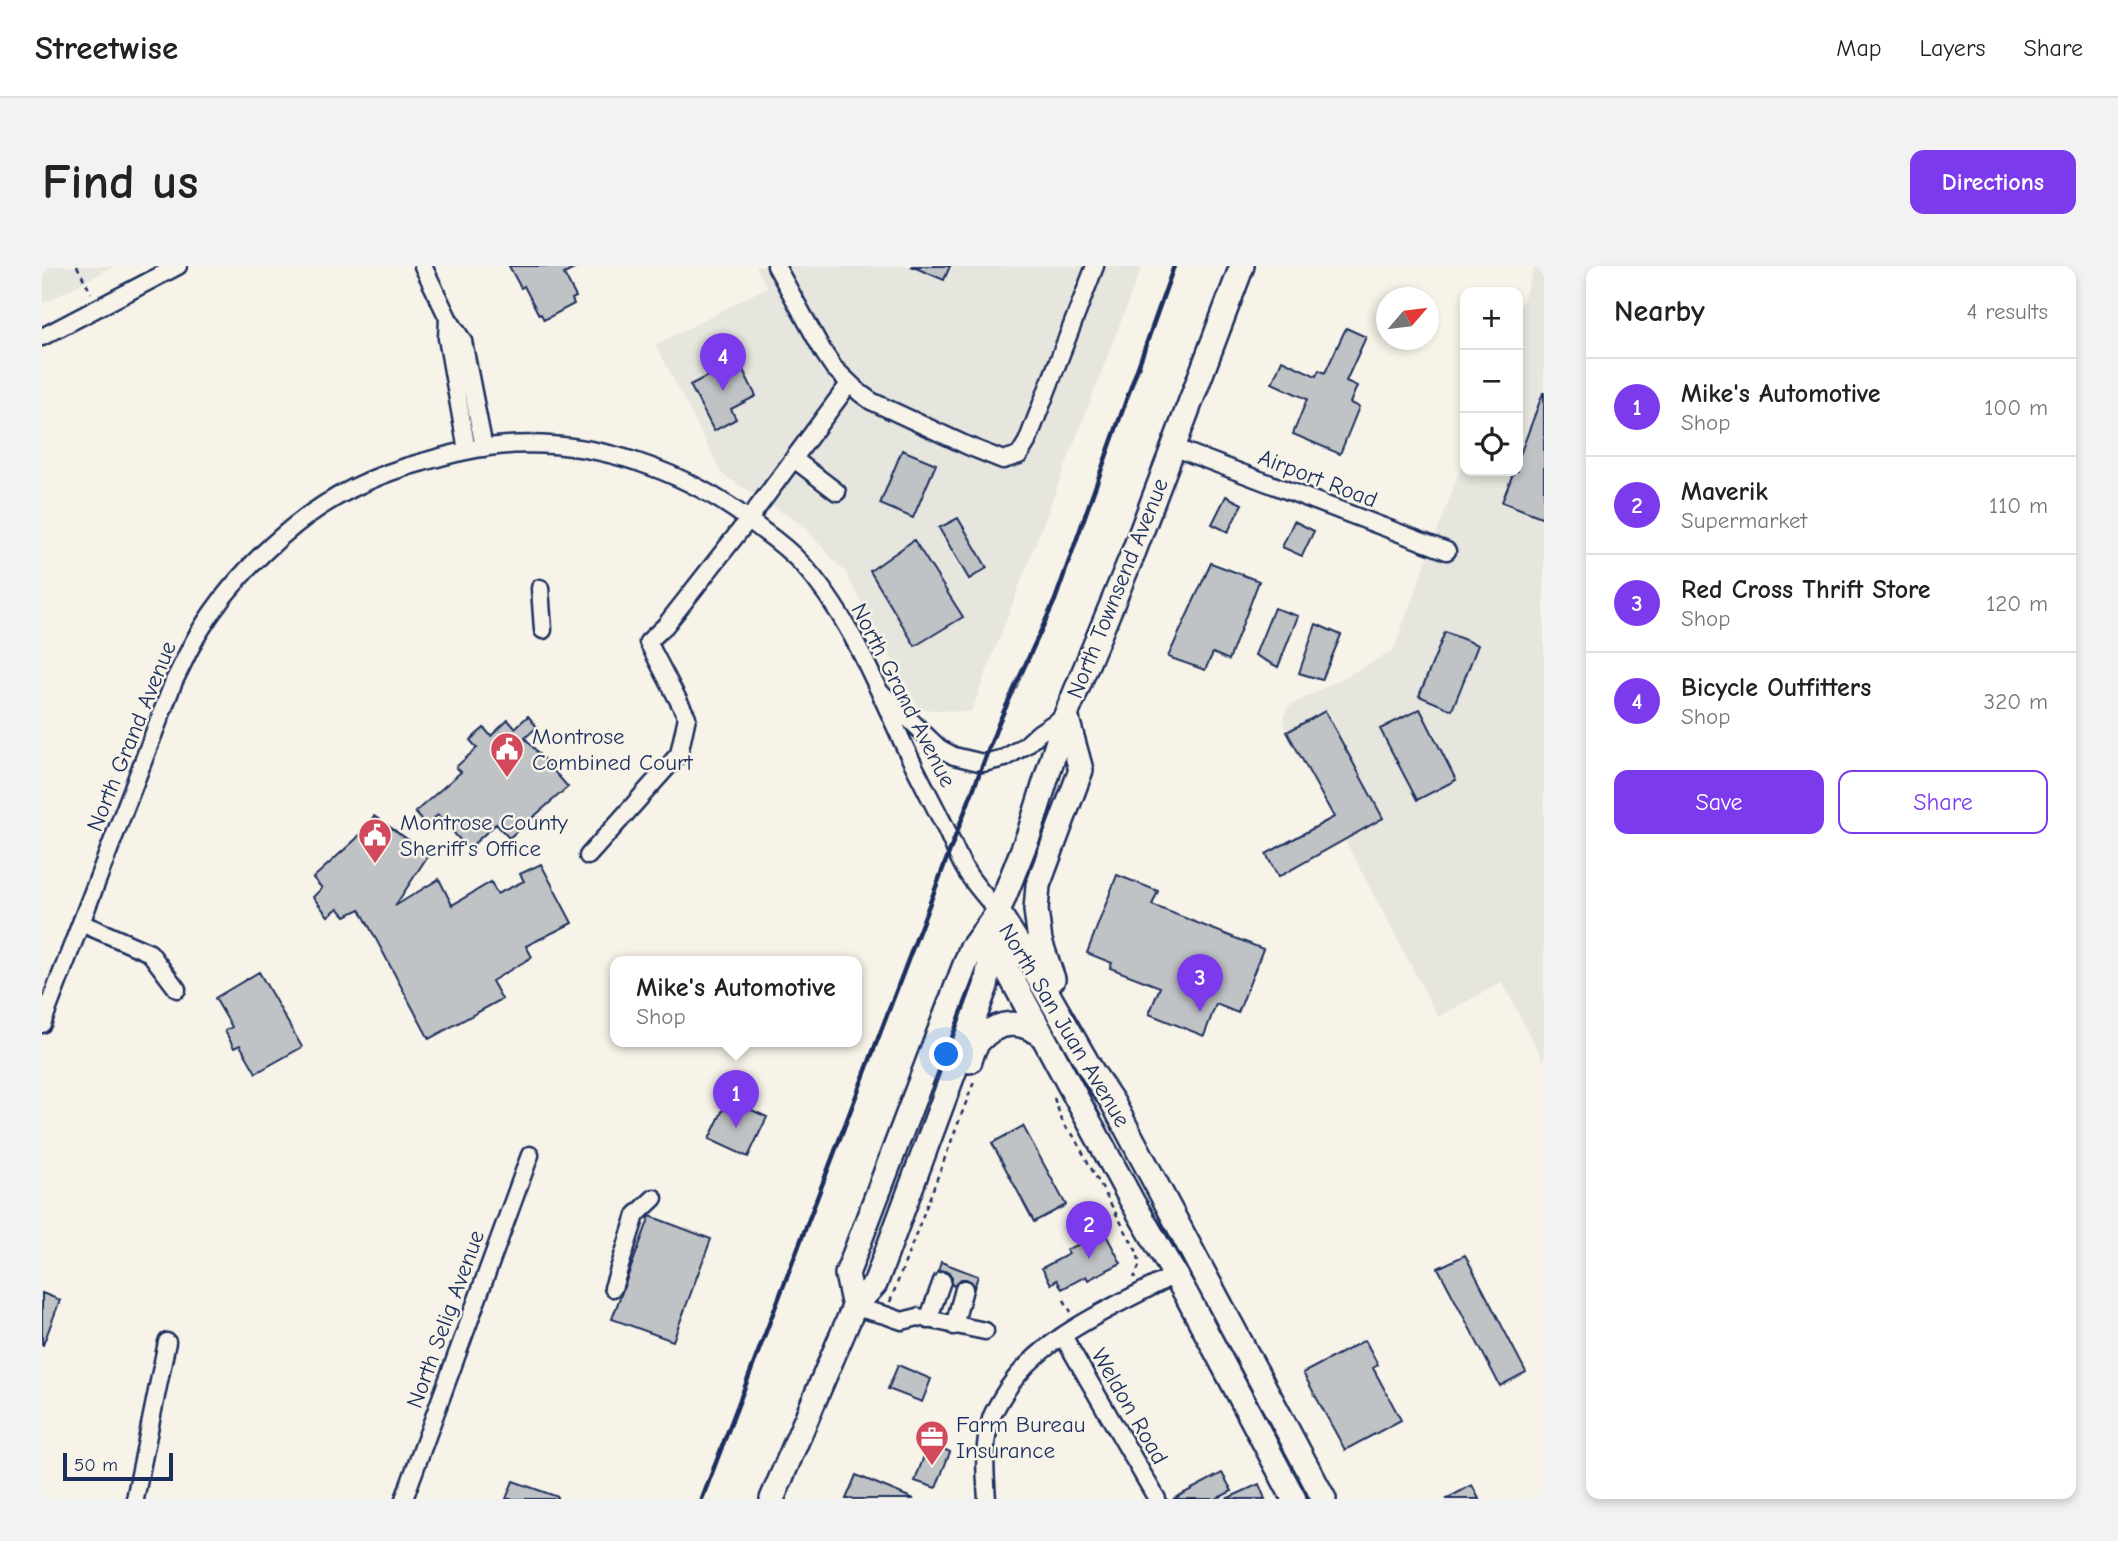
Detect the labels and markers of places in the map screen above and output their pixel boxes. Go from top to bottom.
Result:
pin: 4 [700,333,746,391]
place label: Montrose Combined Court [532,723,694,776]
public building icon: Montrose Combined Court [488,730,526,779]
place label: Montrose County Sheriff's Office [400,809,569,862]
public building icon: Montrose County Sheriff's Office [356,816,394,865]
pin: 3 [1177,954,1223,1012]
pin: 1 [713,1070,759,1128]
pin: 2 [1066,1201,1112,1259]
place label: Farm Bureau Insurance [956,1411,1086,1464]
office icon: Farm Bureau Insurance [913,1418,951,1467]

